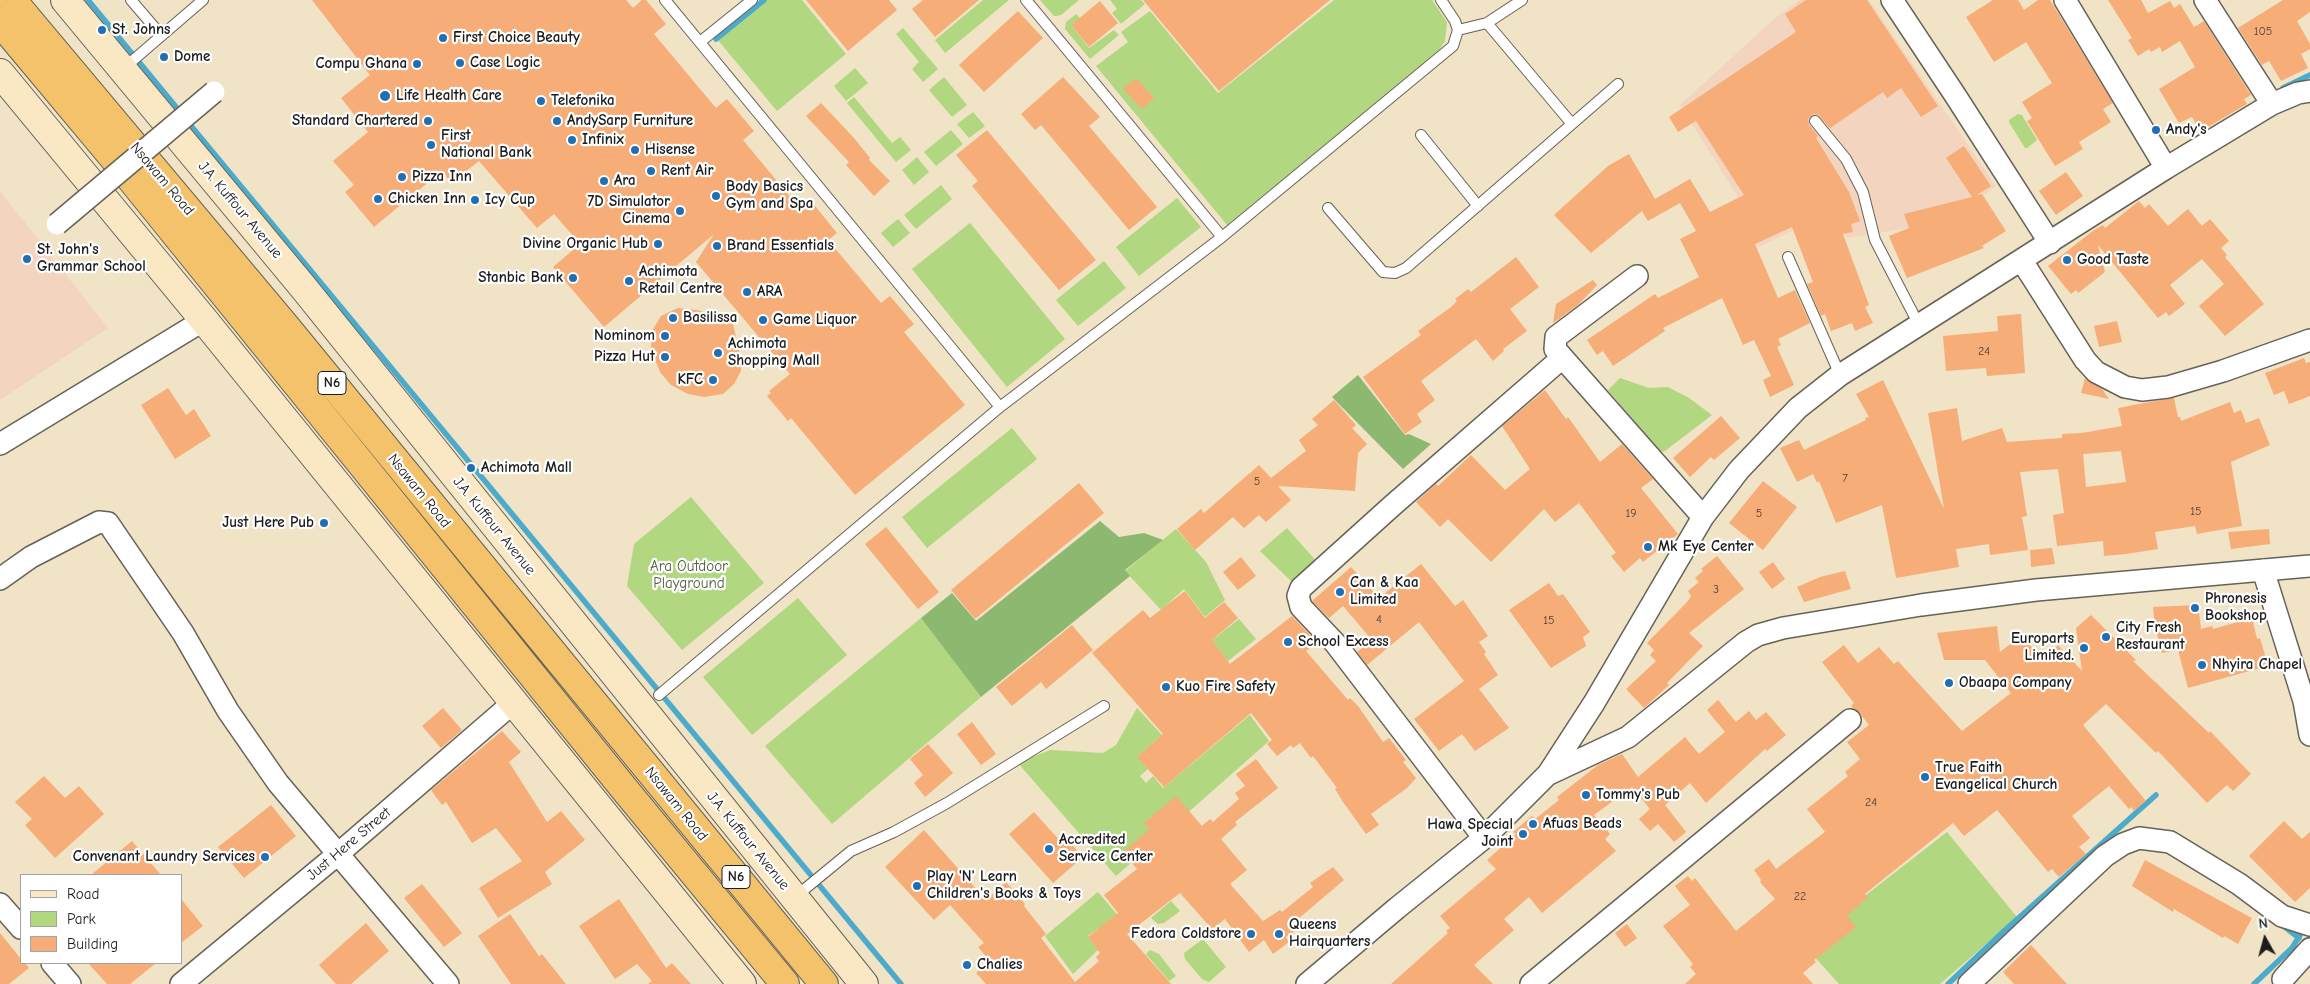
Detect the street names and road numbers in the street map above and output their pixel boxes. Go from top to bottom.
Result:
street label: Nsawam Road [126,139,198,219]
street label: J.A. Kuffour Avenue [194,158,286,262]
road number: N6 [318,372,346,394]
street label: Nsawam Road [384,450,454,532]
street label: J.A. Kuffour Avenue [449,473,539,579]
street label: Nsawam Road [641,763,711,845]
street label: J.A. Kuffour Avenue [703,788,793,894]
street label: Just Here Street [303,804,395,884]
road number: N6 [722,866,750,889]

